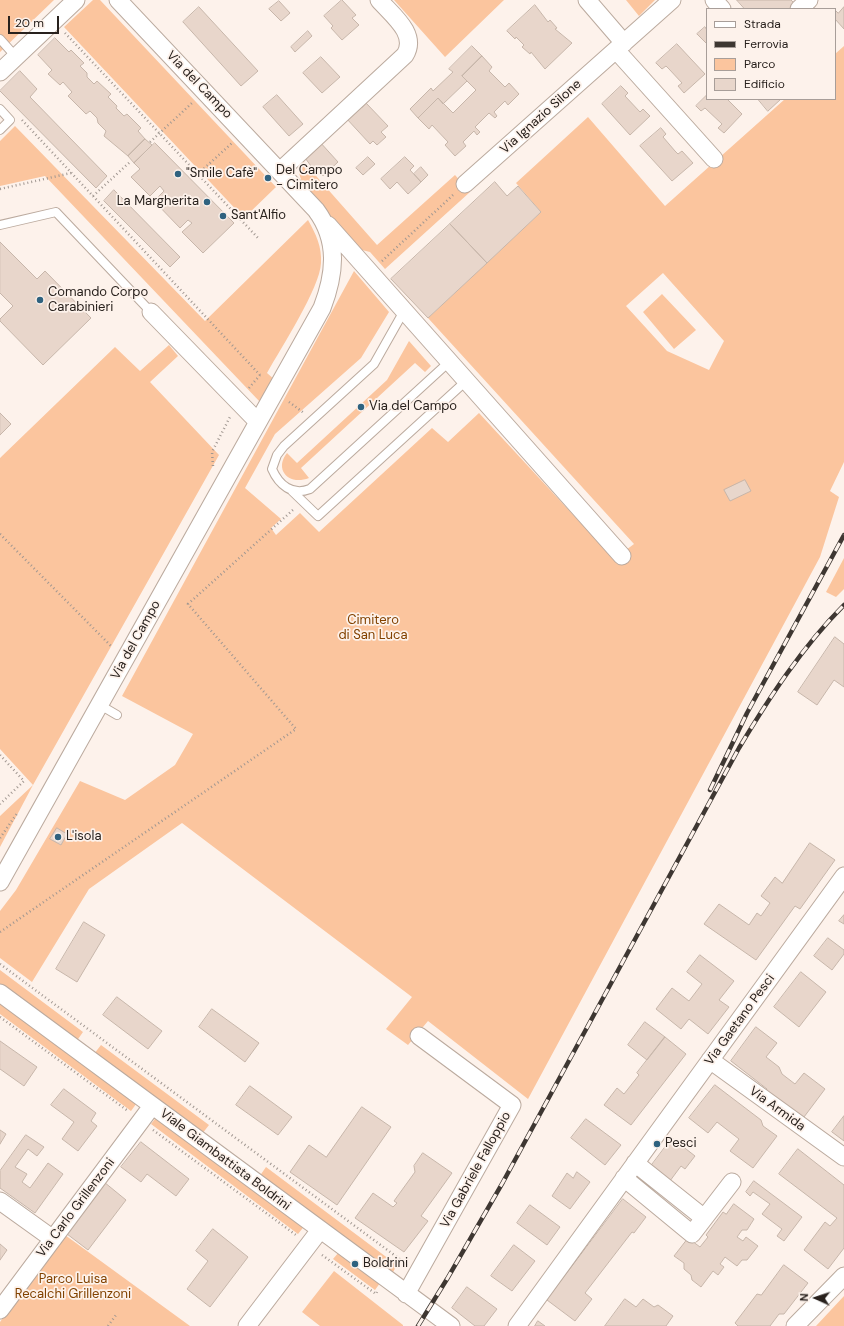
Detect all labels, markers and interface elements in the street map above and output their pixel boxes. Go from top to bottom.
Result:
scale bar [10,8,61,34]
legend [706,8,836,100]
text: 20 m [15,15,44,31]
text: Strada [744,16,781,32]
text: Ferrovia [744,36,788,52]
street label: Via del Campo [163,48,235,122]
text: Parco [744,56,775,72]
text: Edificio [744,76,785,92]
street label: Via Ignazio Silone [497,77,585,157]
place label: Del Campo - Cimitero [276,163,343,194]
place label: "Smile Cafè" [186,166,257,182]
marker: "Smile Cafè" [173,169,183,179]
marker: Del Campo - Cimitero [263,173,273,183]
place label: La Margherita [117,194,199,210]
marker: La Margherita [202,197,212,207]
place label: Sant'Alfio [231,208,286,224]
marker: Sant'Alfio [218,211,228,221]
place label: Comando Corpo Carabinieri [48,285,148,316]
marker: Comando Corpo Carabinieri [35,295,45,305]
place label: Via del Campo [369,399,457,415]
marker: Via del Campo [356,402,366,412]
street label: Via del Campo [108,598,164,682]
park label: Cimitero di San Luca [338,613,408,644]
place label: L'isola [66,829,101,845]
marker: L'isola [53,832,63,842]
street label: Via Gaetano Pesci [702,971,778,1069]
street label: Via Armida [746,1083,808,1135]
street label: Viale Giambattista Boldrini [157,1106,293,1214]
street label: Via Gabriele Falloppio [438,1109,514,1231]
place label: Pesci [665,1136,697,1152]
marker: Pesci [652,1139,662,1149]
street label: Via Carlo Grillenzoni [34,1155,118,1261]
place label: Boldrini [363,1256,408,1272]
marker: Boldrini [350,1259,360,1269]
park label: Parco Luisa Recalchi Grillenzoni [15,1272,131,1303]
north arrow [796,1278,836,1318]
text: N [797,1293,811,1302]

